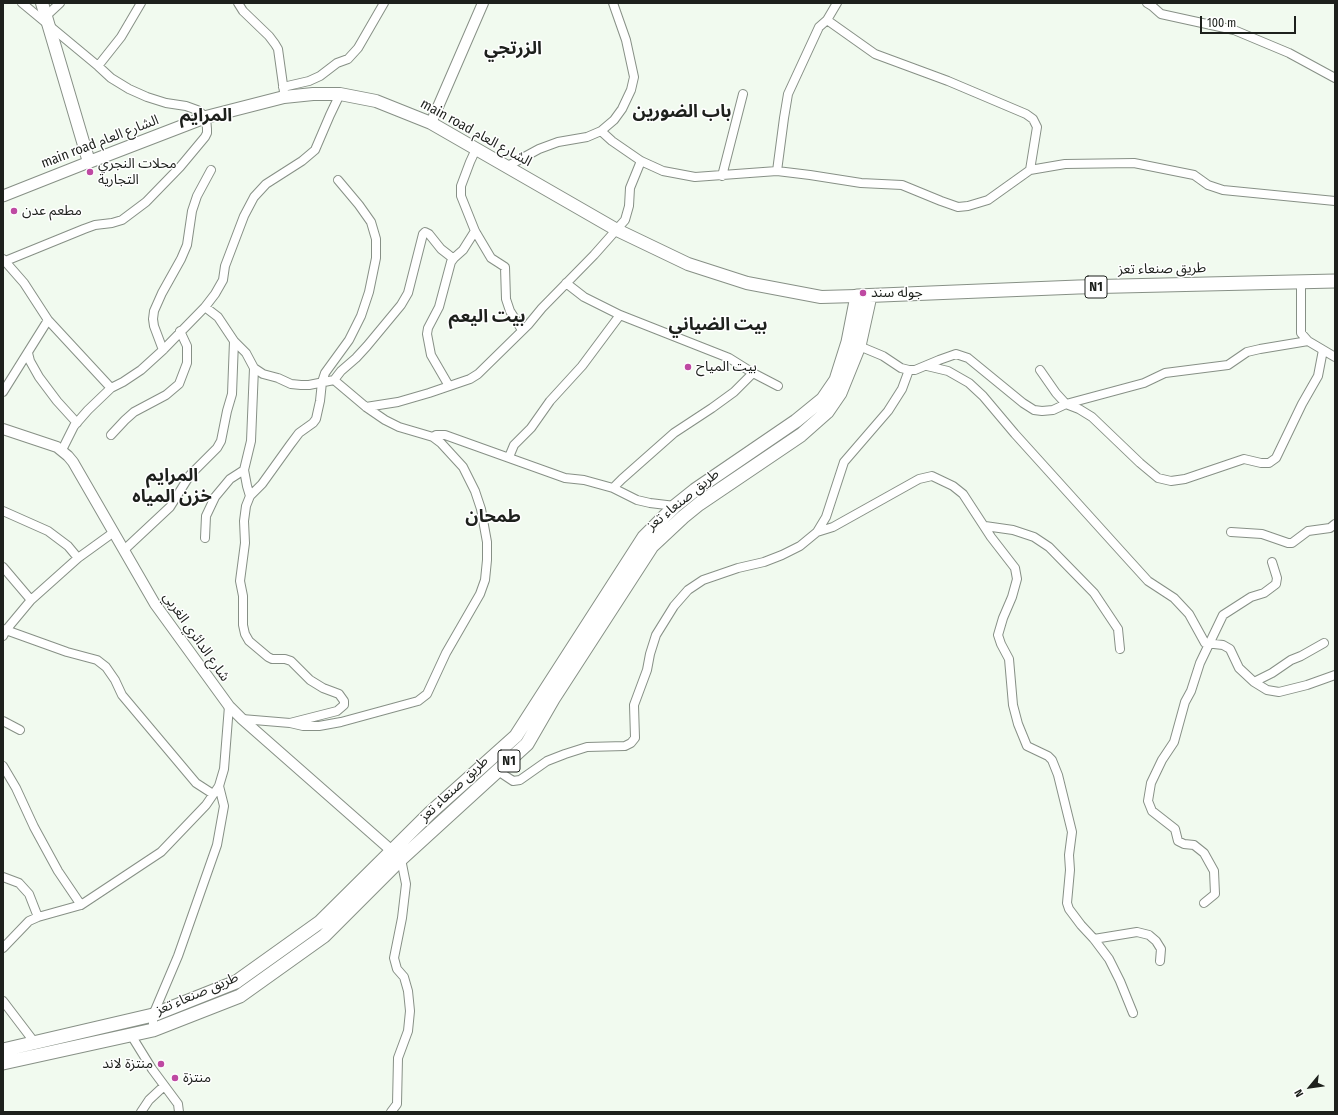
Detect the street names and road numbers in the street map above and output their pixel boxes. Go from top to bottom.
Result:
street label: main road الشارع العام [417,95,535,171]
street label: main road الشارع العام [39,112,161,172]
street label: طريق صنعاء تعز [1118,260,1206,278]
road number: N1 [1085,276,1107,298]
street label: طريق صنعاء تعز [643,466,723,534]
street label: شارع الدائري الغربي [159,589,233,685]
road number: N1 [498,750,520,772]
street label: طريق صنعاء تعز [416,753,492,825]
street label: طريق صنعاء تعز [153,969,241,1019]

